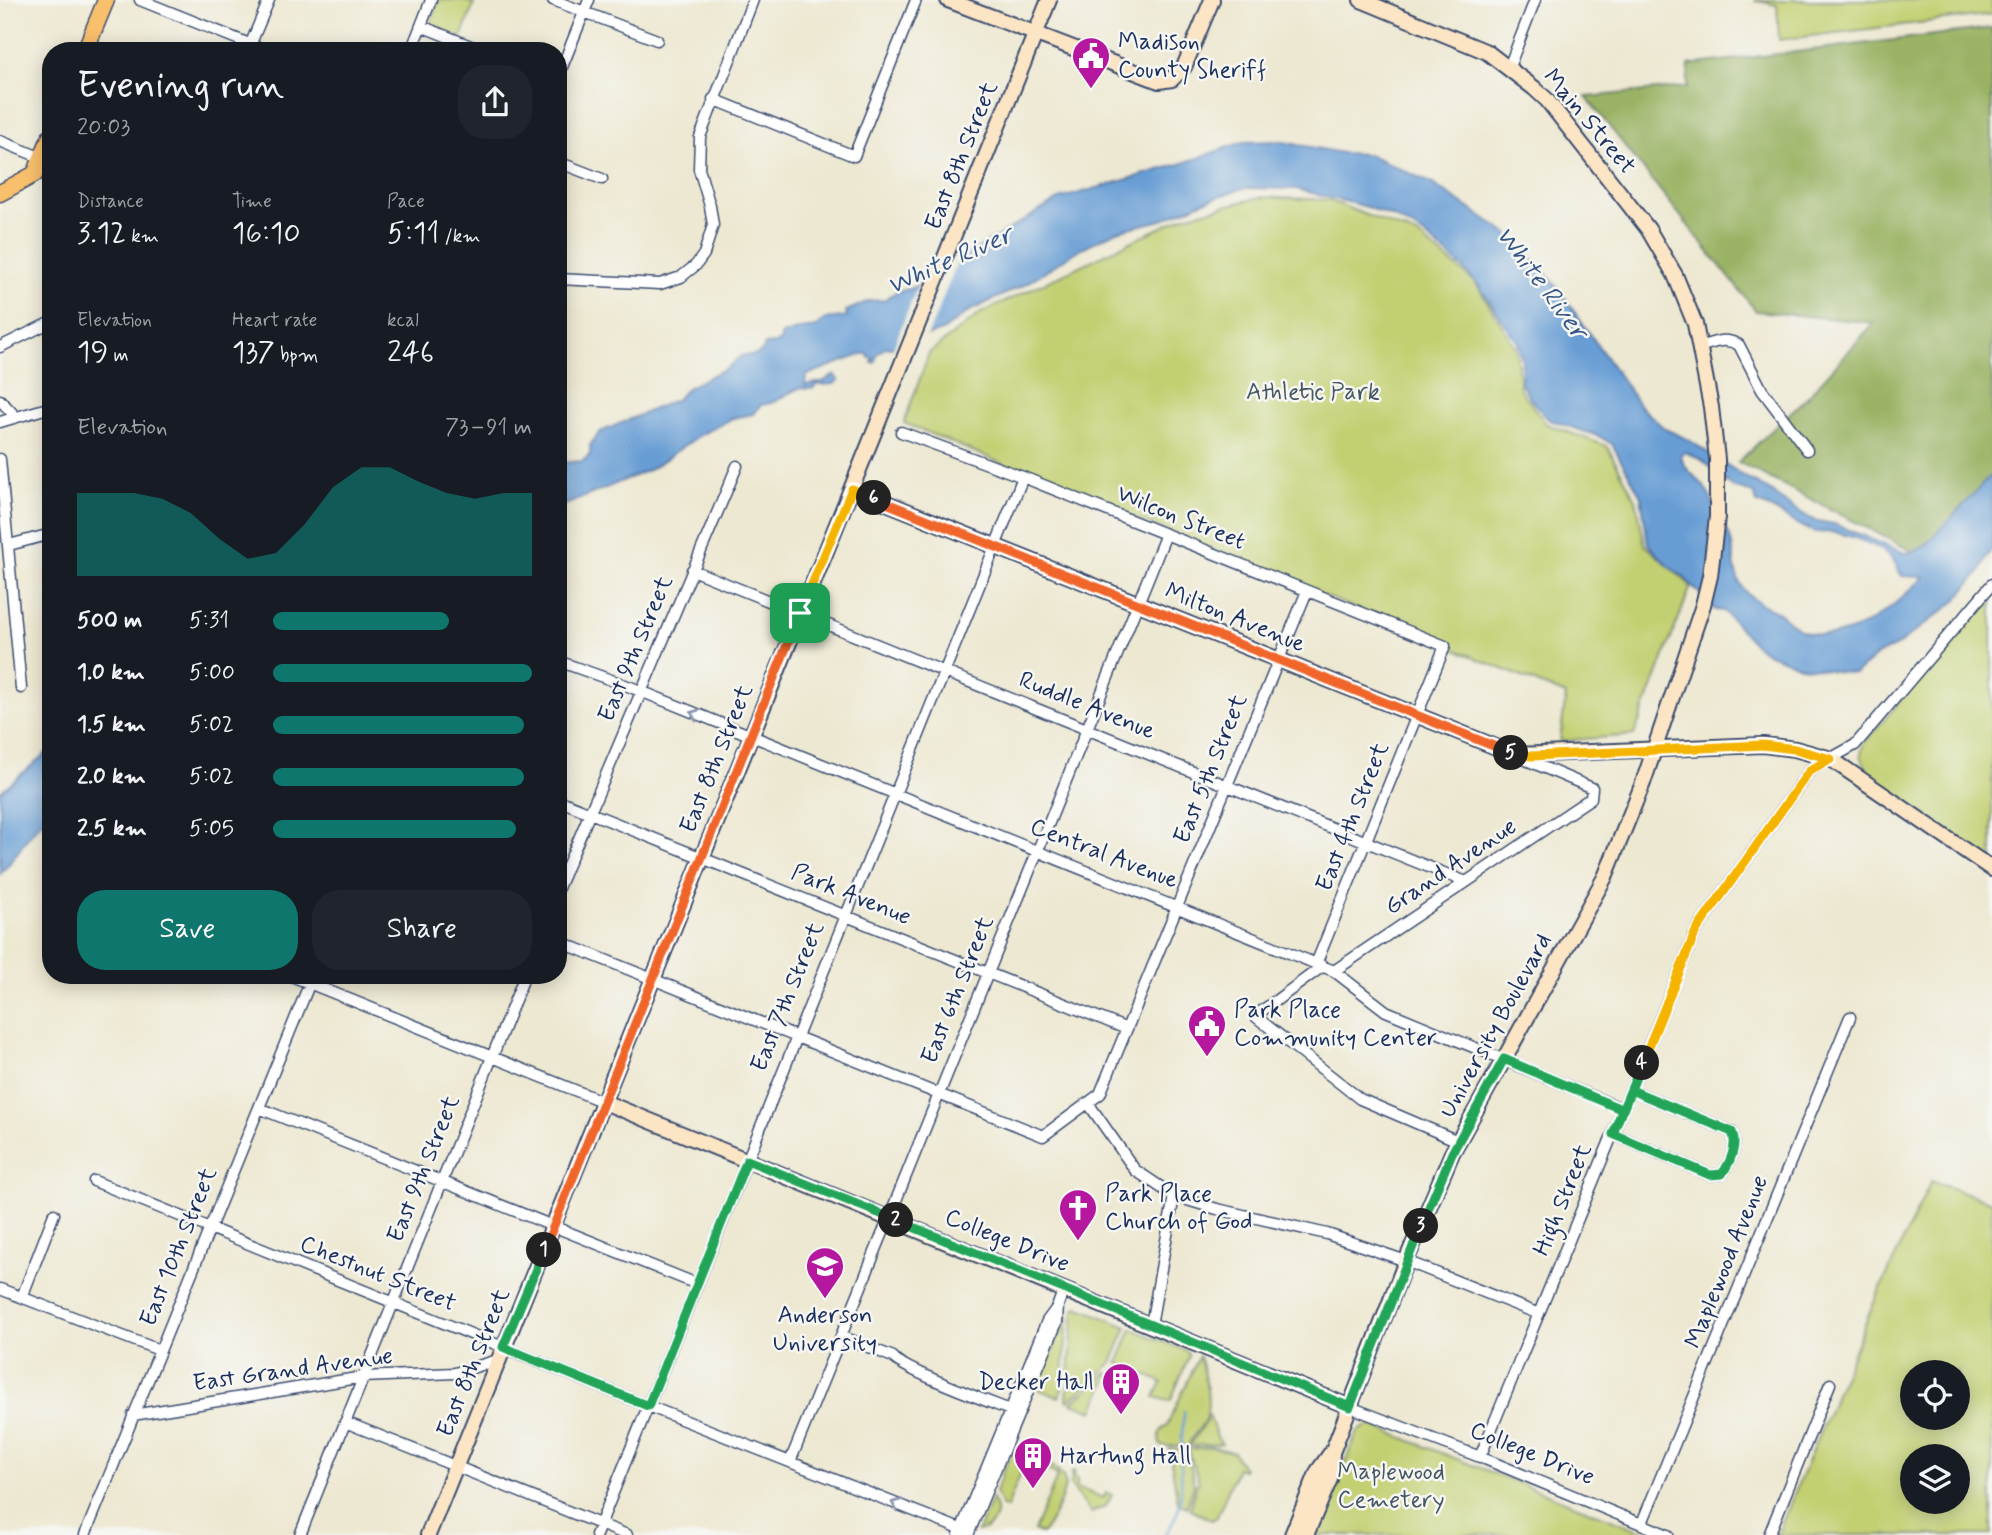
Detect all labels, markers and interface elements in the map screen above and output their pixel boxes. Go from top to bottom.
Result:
place label: Madison County Sheriff [1118,27,1266,86]
public building icon: Madison County Sheriff [1070,35,1112,90]
text: Evening run [77,62,284,111]
street label: Main Street [1536,63,1642,181]
button: share [458,65,532,139]
street label: East 8th Street [918,77,1006,235]
text: 20:03 [77,113,130,143]
text: Distance [77,189,144,214]
text: Time [232,189,272,214]
text: Pace [387,189,425,214]
text: 3.12 [77,214,126,253]
text: 16:10 [232,214,301,253]
text: 5:11 [387,214,439,253]
water label: White River [882,217,1021,304]
water label: White River [1487,219,1597,350]
text: km [126,224,159,249]
text: /km [439,224,480,249]
text: Elevation [77,308,152,333]
text: Heart rate [232,308,317,333]
text: kcal [387,308,419,333]
text: 19 [77,333,108,372]
text: 137 [232,333,275,372]
text: 246 [387,333,434,372]
text: m [108,343,129,368]
text: bpm [275,343,318,368]
park label: Athletic Park [1246,377,1380,408]
text: Elevation [77,413,168,443]
text: 73–91 m [445,413,532,443]
street label: Wilcon Street [1112,478,1250,558]
pin: 6 [856,480,892,516]
text: 6 [869,485,878,510]
street label: East 9th Street [591,571,681,727]
street label: Milton Avenue [1160,576,1310,660]
pin [770,583,830,643]
icon: arrive [781,594,819,632]
text: 500 m [77,606,142,636]
text: 5:31 [189,606,229,636]
text: 1.0 km [77,658,145,688]
text: 5:00 [189,658,235,688]
street label: Ruddle Avenue [1014,665,1160,747]
street label: East 8th Street [673,680,761,838]
street label: East 5th Street [1167,690,1255,848]
one-way arrow [690,708,702,722]
text: 1.5 km [77,710,146,740]
text: 5:02 [189,710,234,740]
pin: 5 [1494,736,1528,770]
street label: East 4th Street [1309,738,1397,896]
text: 5 [1505,740,1516,765]
text: 2.0 km [77,762,146,792]
text: 5:02 [189,762,234,792]
street label: Grand Avenue [1379,811,1523,923]
street label: Central Avenue [1026,812,1182,896]
text: 2.5 km [77,814,147,844]
text: 5:05 [189,814,234,844]
street label: Park Avenue [787,857,915,933]
button: Save [77,890,298,970]
button: Share [312,890,532,970]
street label: East 6th Street [914,912,1002,1068]
street label: East 7th Street [744,918,832,1076]
street label: University Boulevard [1433,928,1559,1124]
place label: Park Place Community Center [1234,995,1437,1054]
public building icon: Park Place Community Center [1186,1003,1228,1058]
pin: 4 [1624,1046,1660,1080]
text: 4 [1636,1050,1647,1075]
street label: East 9th Street [380,1091,468,1247]
street label: High Street [1526,1139,1602,1262]
street label: East 10th Street [133,1163,225,1331]
street label: Maplewood Avenue [1678,1171,1776,1353]
place label: Park Place Church of God [1105,1179,1253,1238]
church icon: Park Place Church of God [1057,1187,1099,1242]
pin: 2 [878,1202,914,1238]
street label: College Drive [940,1202,1074,1280]
text: 2 [891,1207,900,1232]
pin: 3 [1404,1208,1438,1244]
text: 3 [1416,1213,1425,1238]
street label: Chestnut Street [295,1228,461,1320]
pin: 1 [526,1232,562,1268]
text: 1 [539,1237,548,1262]
school or university icon: Anderson University [804,1245,846,1300]
street label: East 8th Street [430,1284,518,1442]
place label: Anderson University [773,1300,877,1359]
street label: East Grand Avenue [191,1341,395,1399]
map controls [1900,1360,1970,1514]
button: locate [1900,1360,1970,1430]
building icon: Decker Hall [1100,1361,1142,1416]
place label: Decker Hall [978,1367,1094,1398]
street label: College Drive [1465,1415,1599,1493]
building icon: Hartung Hall [1012,1435,1054,1490]
place label: Hartung Hall [1060,1441,1191,1475]
button: layers [1900,1444,1970,1514]
park label: Maplewood Cemetery [1337,1457,1445,1516]
one-way arrow [891,1498,904,1512]

